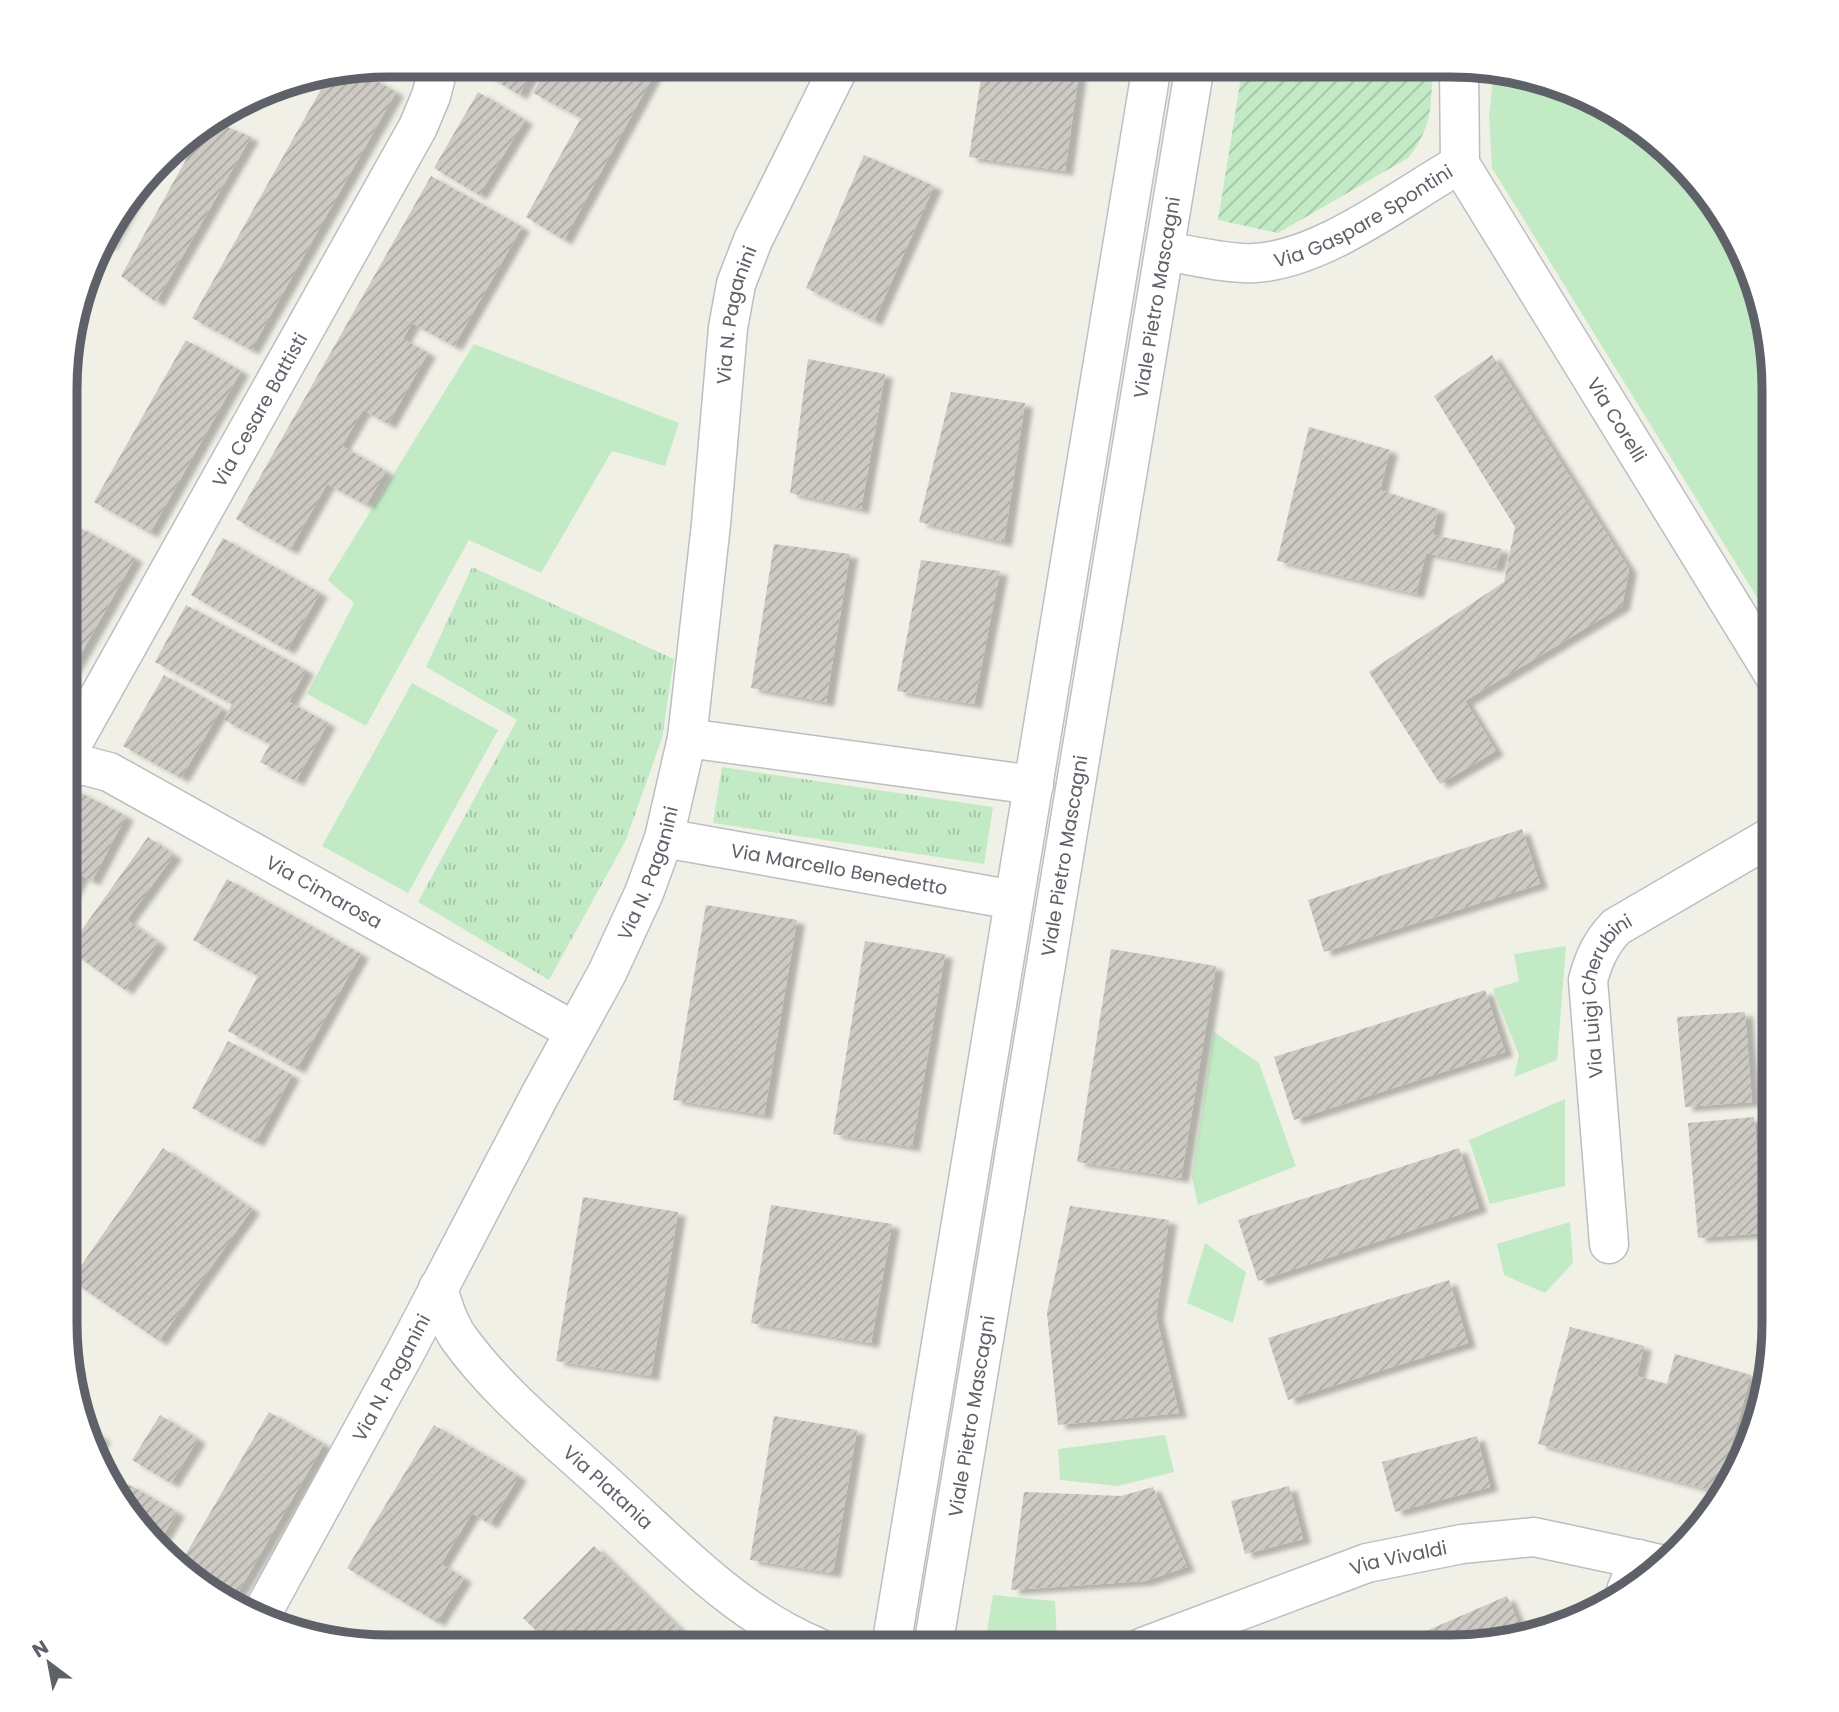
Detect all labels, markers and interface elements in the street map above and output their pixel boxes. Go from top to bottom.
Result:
street label: Via Gaspare Spontini [1271,158,1458,274]
street label: Viale Pietro Mascagni [1127,195,1186,400]
street label: Via N. Paganini [710,242,763,385]
street label: Via Cesare Battisti [205,328,314,492]
street label: Via Corelli [1581,372,1653,467]
street label: Viale Pietro Mascagni [1034,753,1094,959]
street label: Via N. Paganini [611,803,684,944]
street label: Via Marcello Benedetto [729,837,950,902]
street label: Via Cimarosa [261,849,387,935]
street label: Via Luigi Cherubini [1575,907,1637,1079]
street label: Via N. Paganini [346,1309,437,1446]
street label: Viale Pietro Mascagni [941,1313,1001,1519]
street label: Via Platania [557,1439,659,1535]
street label: Via Vivaldi [1346,1534,1449,1582]
north arrow [14,1628,84,1698]
text: N [27,1634,53,1664]

